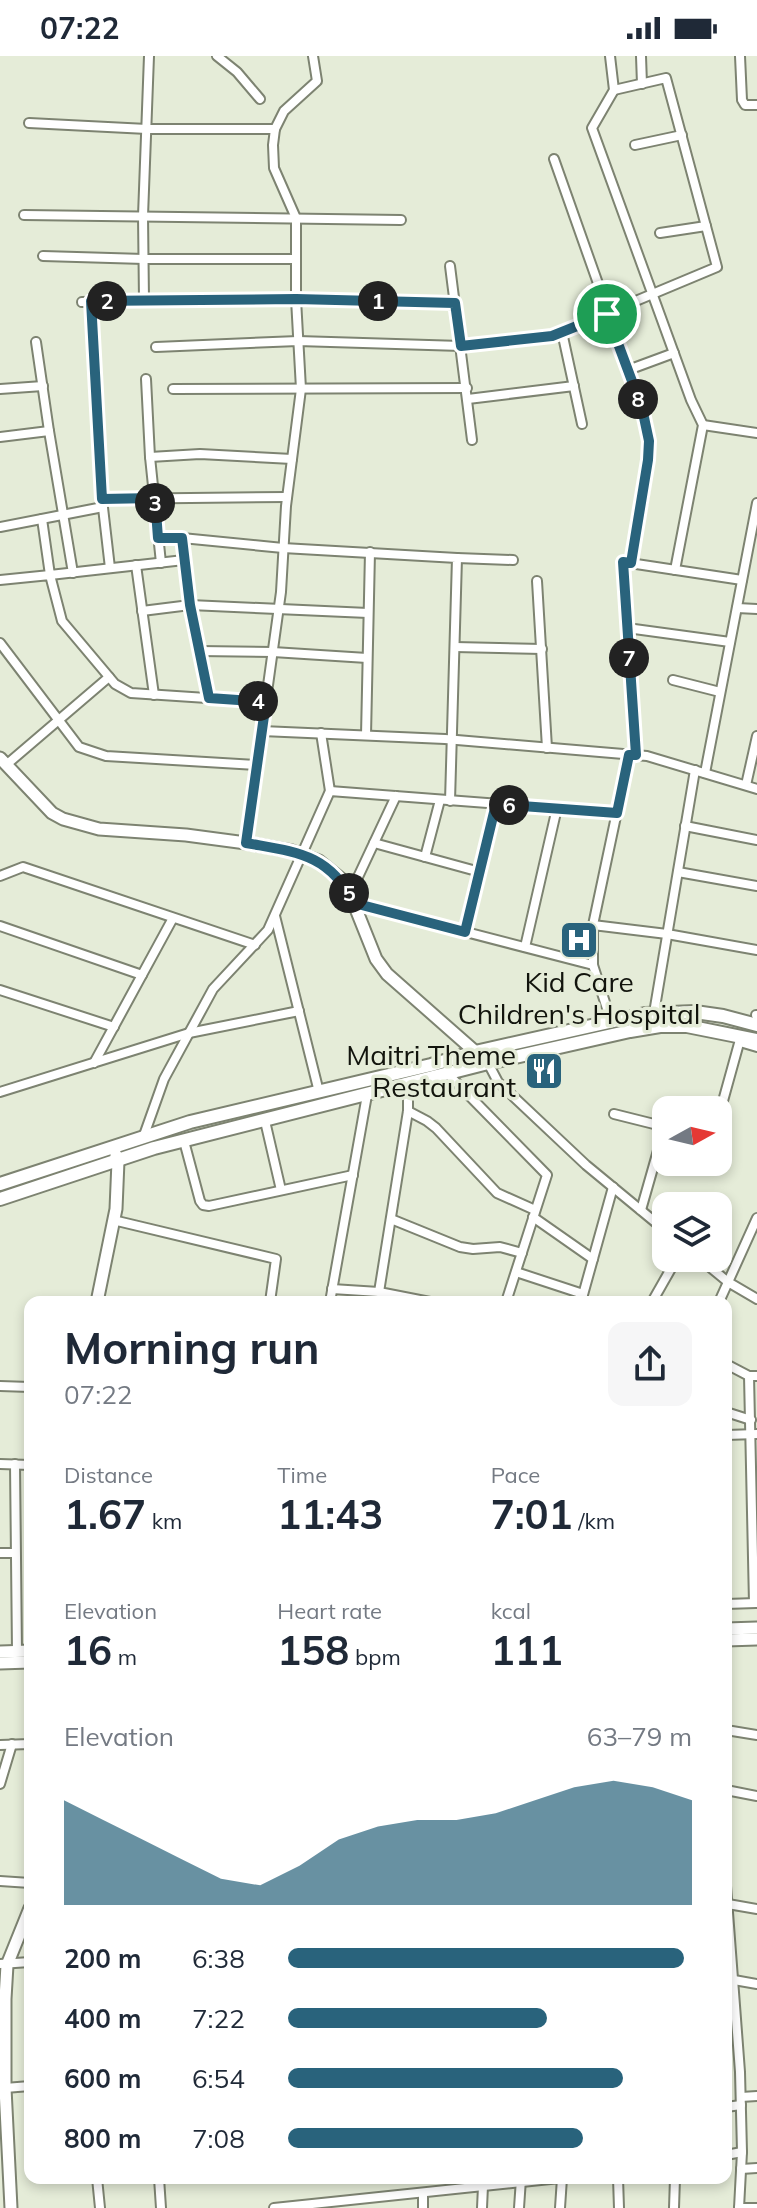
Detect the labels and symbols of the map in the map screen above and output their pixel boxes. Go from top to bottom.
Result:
pin [573,280,641,348]
pin: 2 [87,281,127,321]
pin: 1 [358,281,398,321]
pin: 8 [618,379,658,419]
pin: 3 [135,483,175,523]
pin: 7 [609,638,649,678]
pin: 4 [238,681,278,721]
pin: 6 [489,785,529,825]
pin: 5 [329,873,369,913]
hospital icon: Kid Care Children's Hospital [558,919,600,961]
place label: Kid Care Children's Hospital [458,964,700,1031]
place label: Maitri Theme Restaurant [346,1037,516,1104]
restaurant icon: Maitri Theme Restaurant [523,1050,565,1092]
north arrow [652,1096,732,1176]

